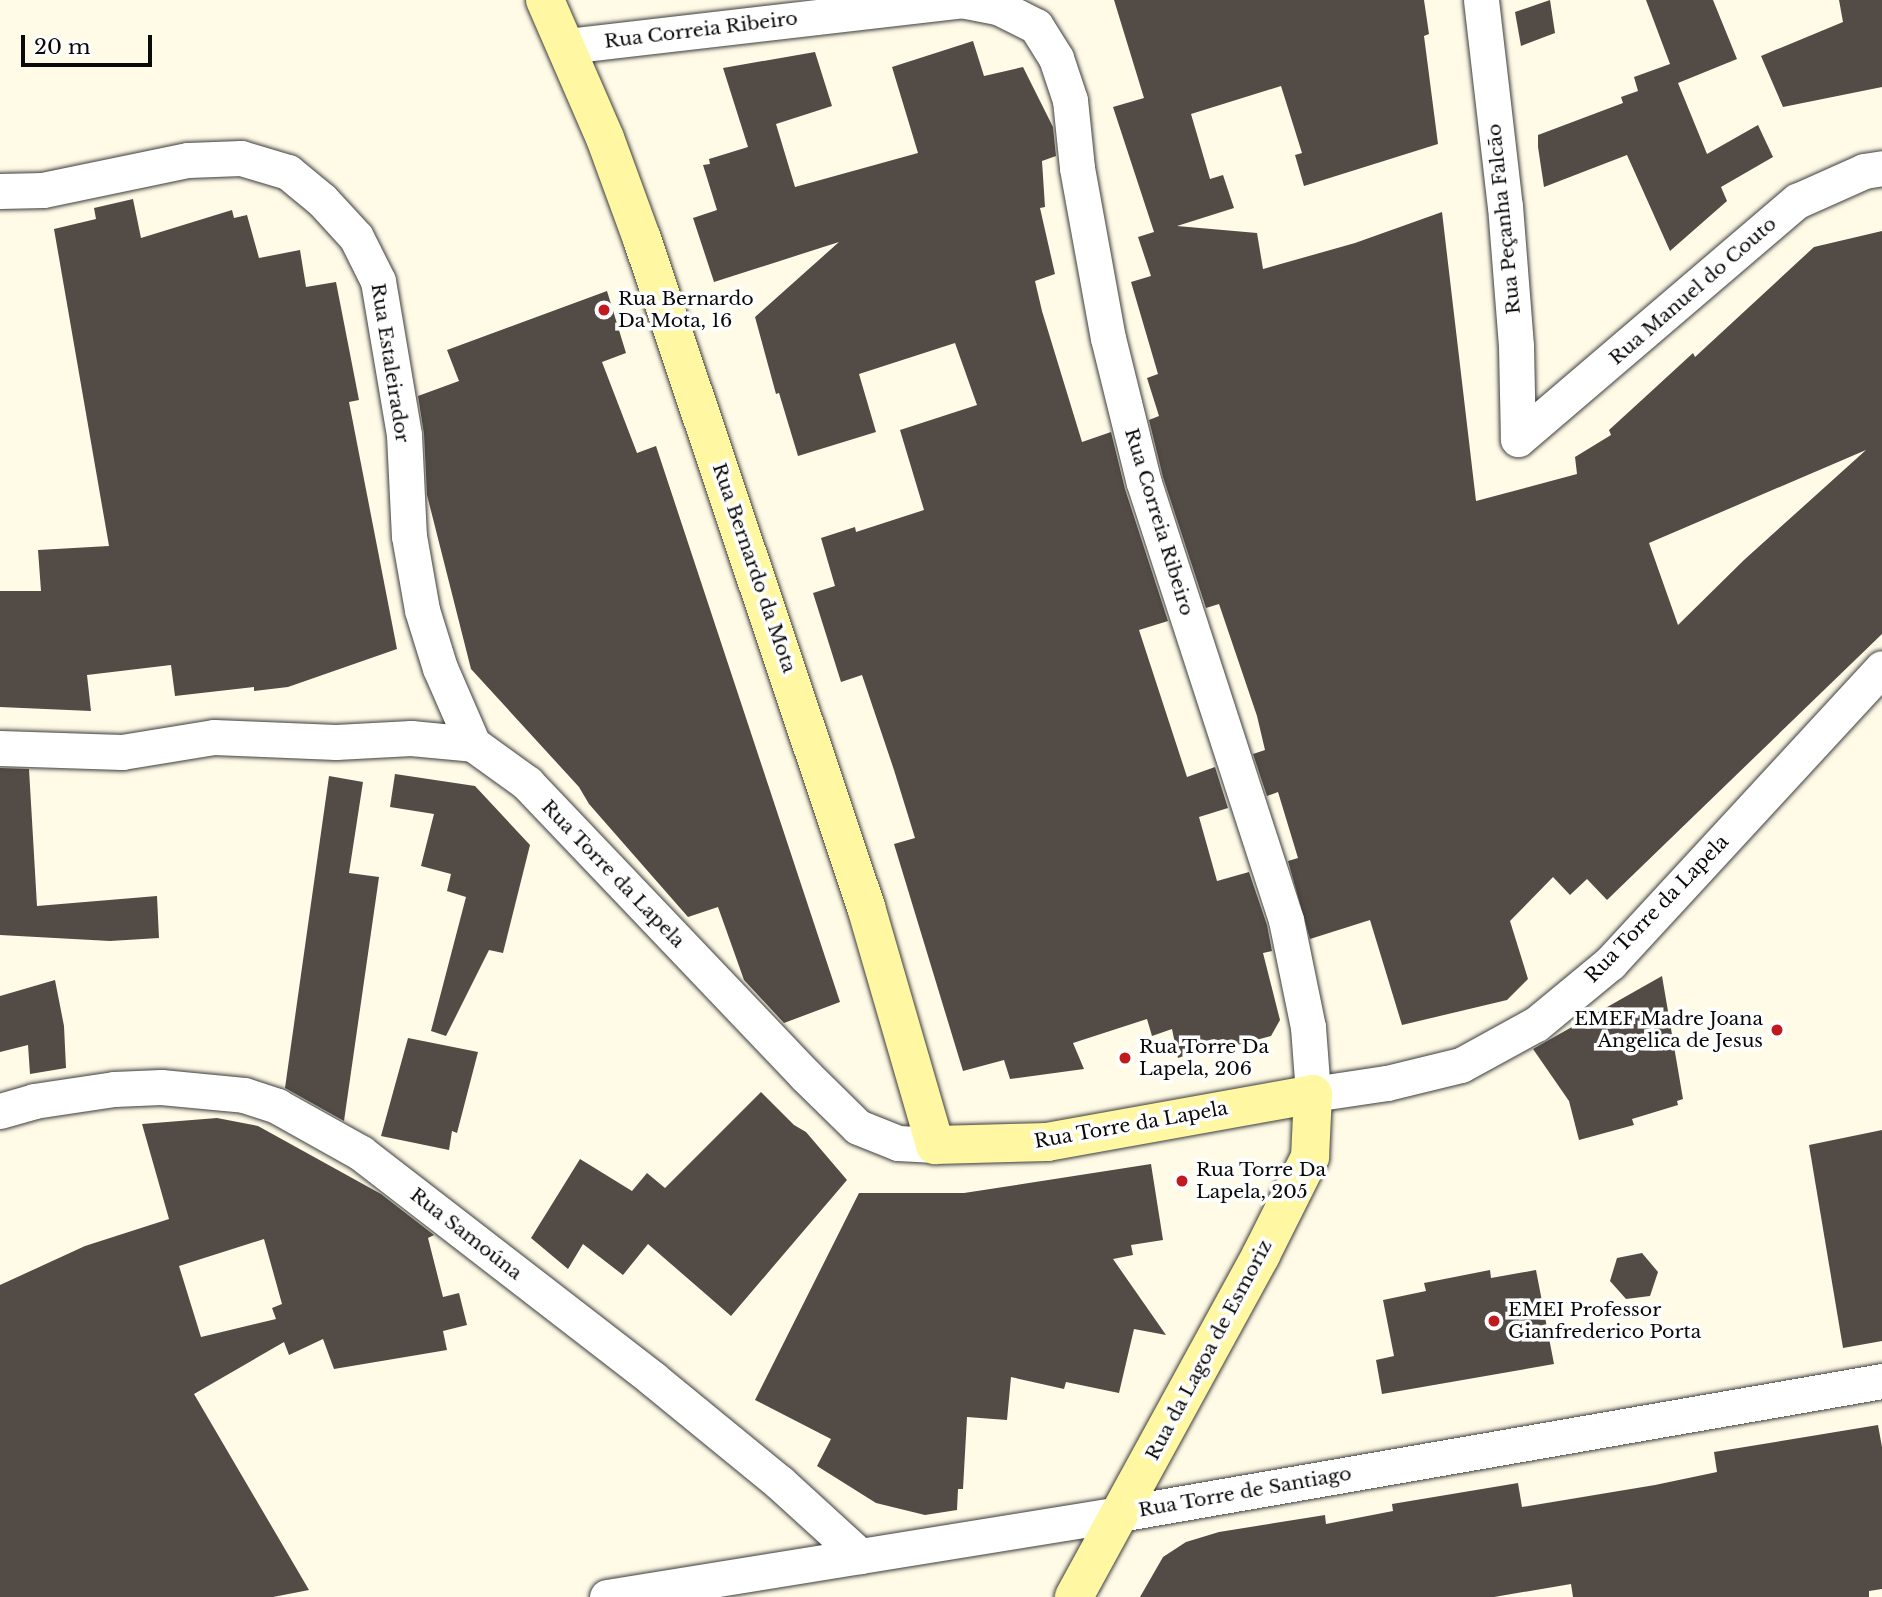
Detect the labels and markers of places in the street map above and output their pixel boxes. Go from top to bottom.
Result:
place label: Rua Bernardo Da Mota, 16 [618,288,754,332]
marker: Rua Bernardo Da Mota, 16 [596,302,612,318]
place label: EMEF Madre Joana Angelica de Jesus [1574,1008,1763,1052]
marker: EMEF Madre Joana Angelica de Jesus [1769,1022,1785,1038]
place label: Rua Torre Da Lapela, 206 [1139,1036,1270,1080]
marker: Rua Torre Da Lapela, 206 [1117,1050,1133,1066]
place label: Rua Torre Da Lapela, 205 [1196,1159,1327,1203]
marker: Rua Torre Da Lapela, 205 [1174,1173,1190,1189]
place label: EMEI Professor Gianfrederico Porta [1508,1299,1701,1343]
marker: EMEI Professor Gianfrederico Porta [1486,1313,1502,1329]

